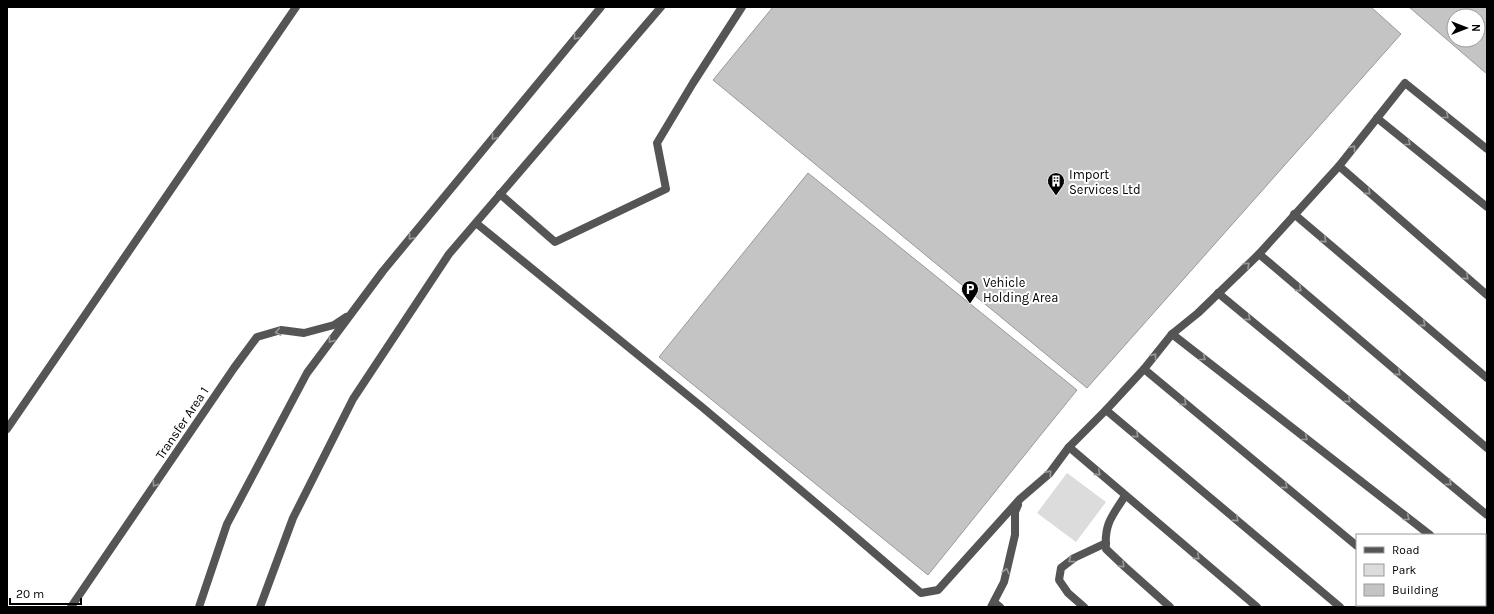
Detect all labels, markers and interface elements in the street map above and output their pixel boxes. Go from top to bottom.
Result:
north arrow [1446,8,1486,48]
text: N [1469,24,1482,32]
one-way arrow [574,32,581,39]
one-way arrow [1442,112,1449,119]
one-way arrow [491,133,498,140]
one-way arrow [1403,138,1410,145]
one-way arrow [1348,146,1355,153]
place label: Import Services Ltd [1069,167,1141,197]
building icon: Import Services Ltd [1046,171,1066,196]
one-way arrow [1363,187,1371,194]
one-way arrow [408,233,415,240]
one-way arrow [1319,235,1327,242]
one-way arrow [1242,262,1250,270]
one-way arrow [1462,272,1469,279]
place label: Vehicle Holding Area [983,275,1058,305]
parking icon: Vehicle Holding Area [960,279,980,304]
one-way arrow [1294,284,1302,291]
one-way arrow [1244,313,1251,320]
one-way arrow [1418,319,1426,326]
one-way arrow [274,327,281,336]
one-way arrow [329,336,336,343]
one-way arrow [1150,353,1157,360]
one-way arrow [1198,353,1205,360]
one-way arrow [1393,368,1401,375]
street label: Transfer Area 1 [152,384,212,462]
one-way arrow [1344,396,1351,403]
one-way arrow [1180,399,1187,406]
one-way arrow [1132,431,1139,438]
one-way arrow [1301,433,1308,440]
one-way arrow [1094,468,1101,475]
one-way arrow [1045,470,1052,478]
one-way arrow [1444,479,1451,486]
one-way arrow [152,480,160,487]
one-way arrow [1280,482,1287,489]
one-way arrow [1403,513,1410,520]
one-way arrow [1231,514,1238,521]
legend [1356,534,1486,606]
text: Road [1392,543,1420,557]
one-way arrow [1193,552,1200,559]
one-way arrow [1068,555,1075,562]
one-way arrow [1117,560,1125,568]
text: Park [1392,563,1417,577]
one-way arrow [1002,568,1010,575]
scale bar [10,580,81,606]
text: Building [1392,583,1439,597]
text: 20 m [16,587,44,601]

